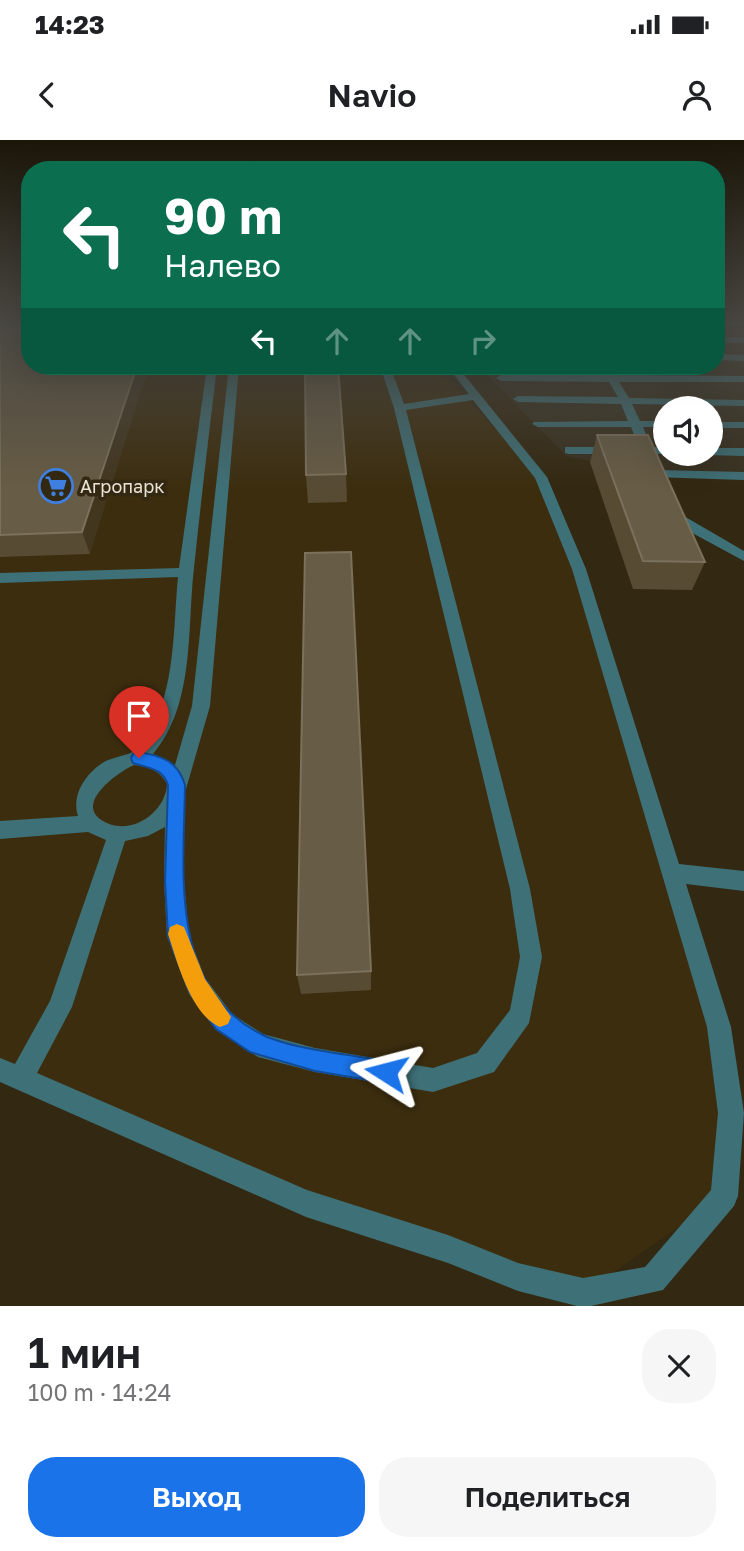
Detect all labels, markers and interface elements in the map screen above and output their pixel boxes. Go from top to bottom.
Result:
text: 14:23 [35,9,105,40]
icon: back [28,76,66,114]
text: Navio [328,76,416,114]
icon: person [678,76,716,114]
text: 90 m [164,186,282,245]
icon: left [49,189,140,280]
text: Налево [164,246,281,284]
icon: left [245,322,283,360]
icon: ahead [318,322,356,360]
icon: ahead [391,322,429,360]
icon: right [464,322,502,360]
map controls [653,396,723,466]
button: sound [653,396,723,466]
supermarket icon: Агропарк [37,467,75,505]
place label: Агропарк [80,475,165,497]
pin [109,686,169,758]
icon: arrive [120,697,158,735]
position arrow [349,1035,423,1109]
text: 1 мин [28,1327,141,1377]
button: close [642,1329,716,1403]
text: 100 m · 14:24 [28,1378,172,1406]
button: Выход [28,1457,365,1537]
button: Поделиться [379,1457,716,1537]

